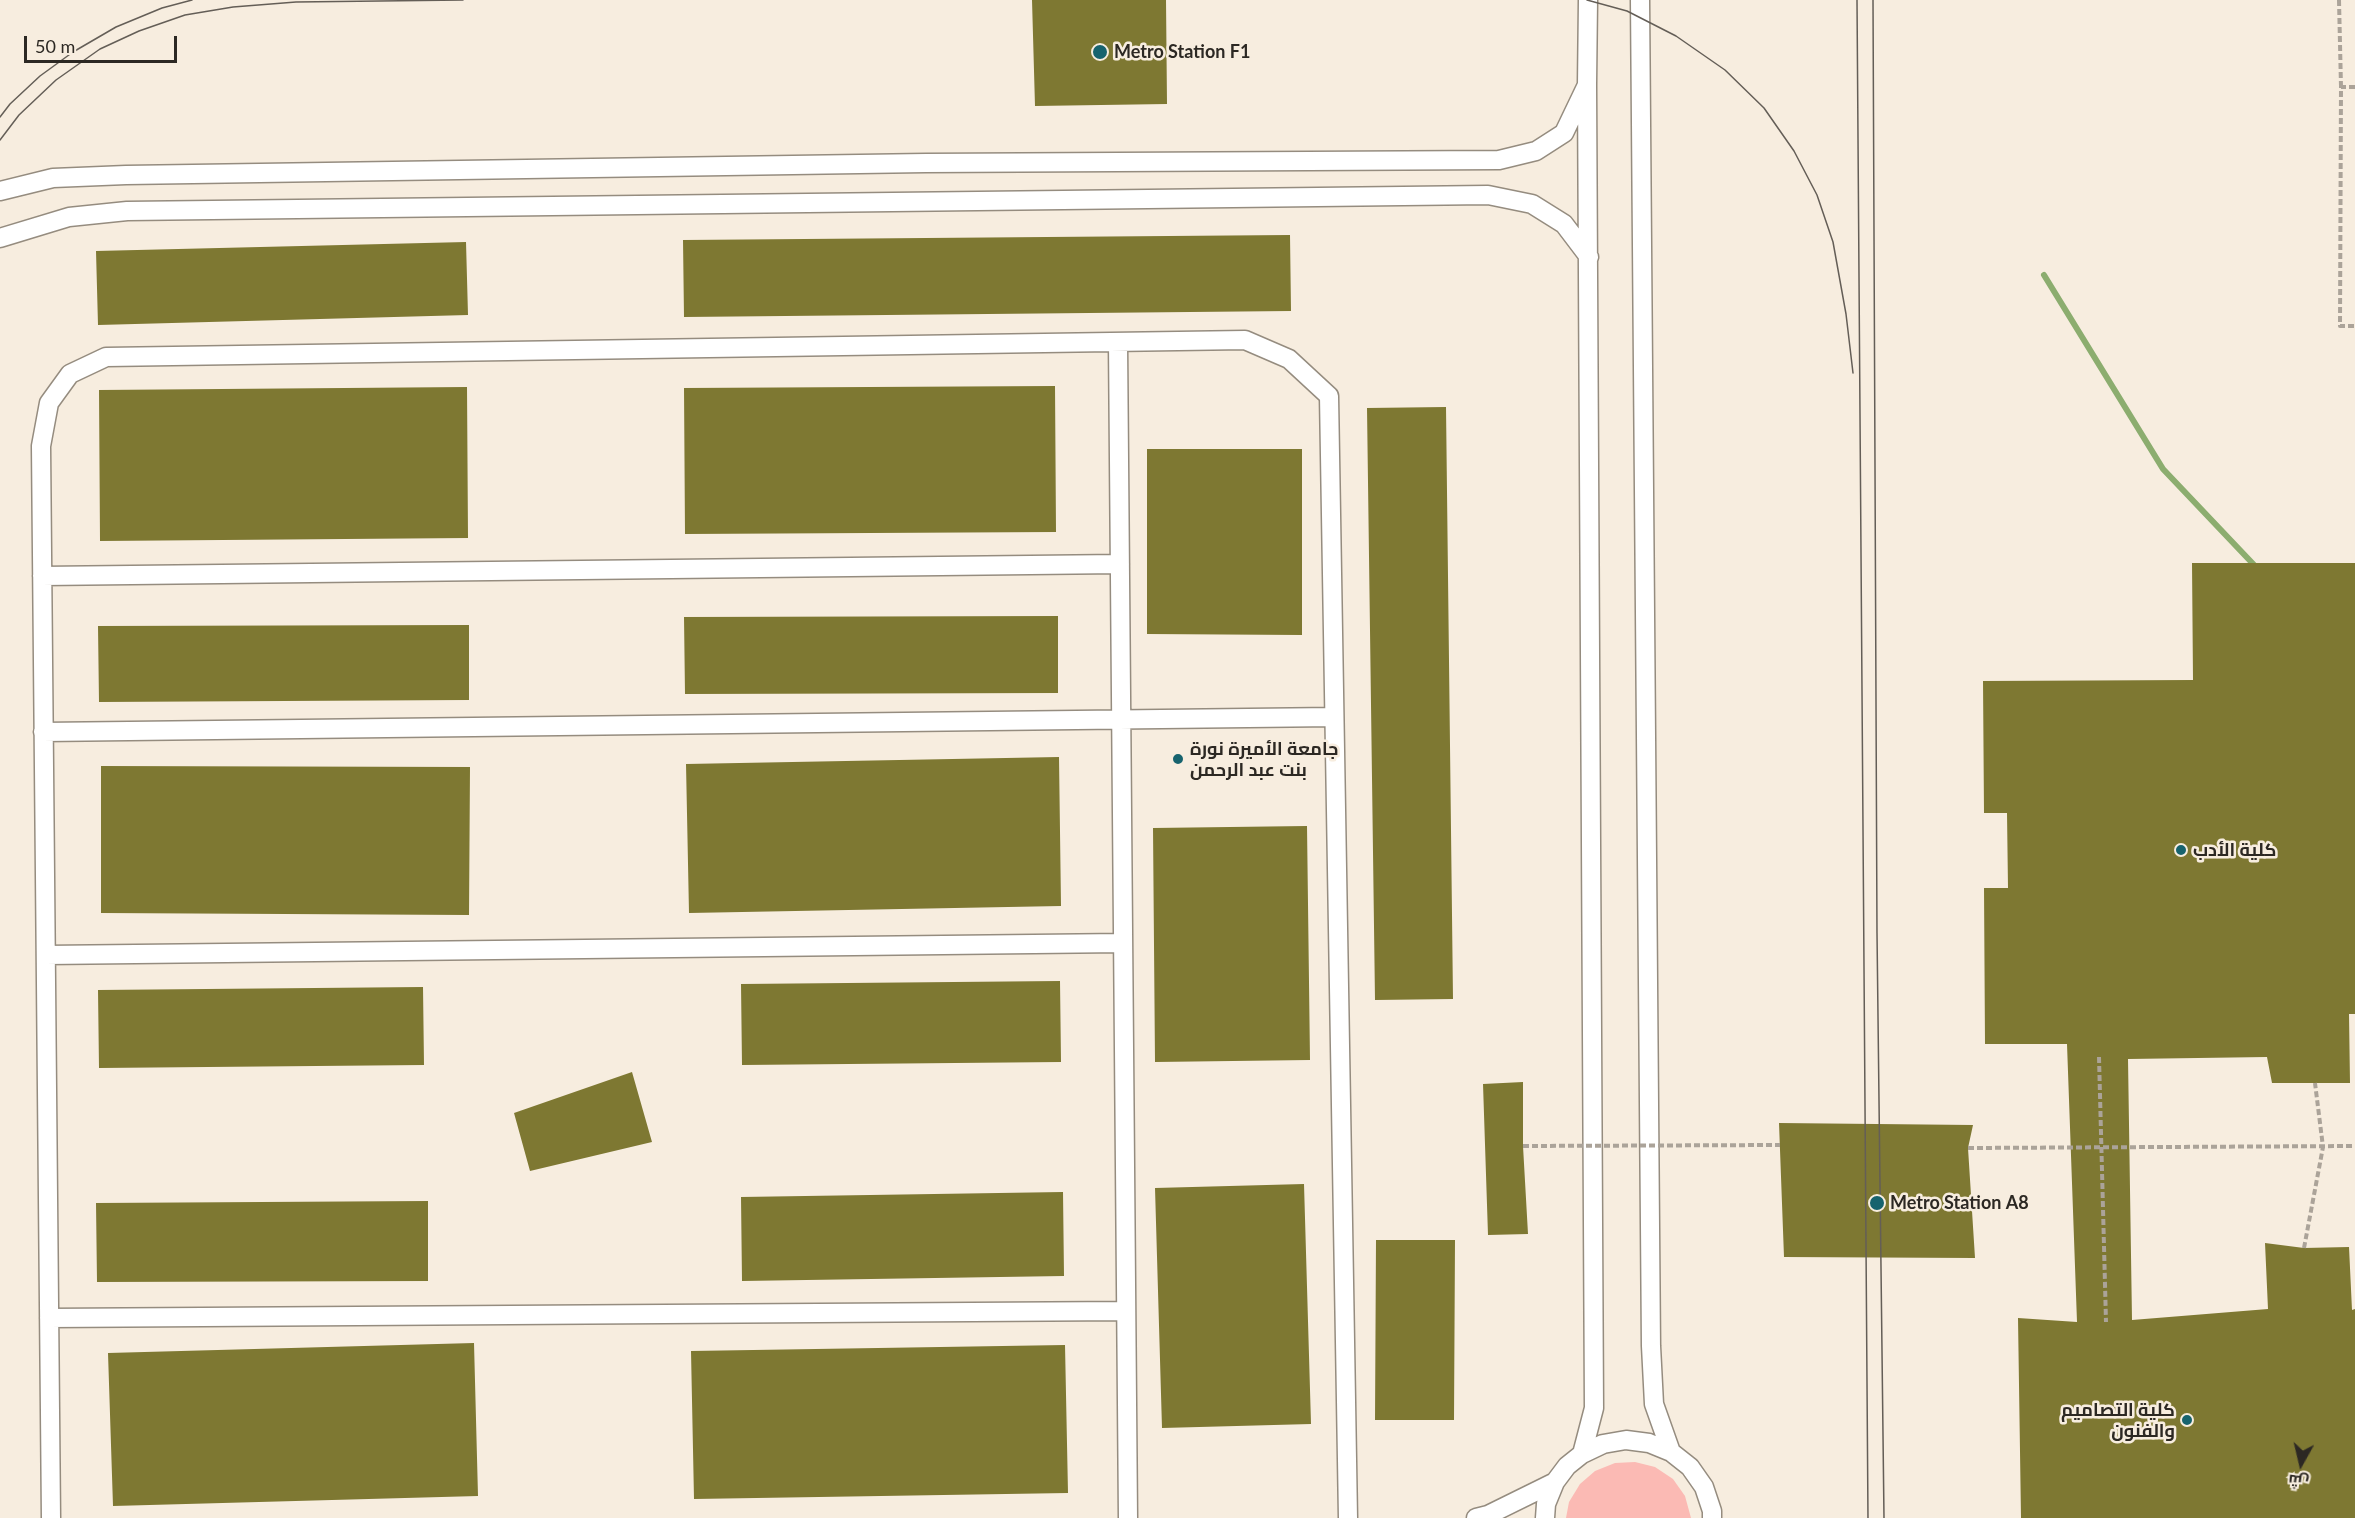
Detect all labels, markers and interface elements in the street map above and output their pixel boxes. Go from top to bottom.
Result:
scale bar [27,24,180,62]
text: 50 m [35,35,75,57]
place label: Metro Station F1 [1114,41,1250,63]
marker: Metro Station F1 [1091,43,1109,61]
place label: جامعة الأميرة نورة بنت عبد الرحمن [1190,738,1338,780]
marker: جامعة الأميرة نورة بنت عبد الرحمن [1171,752,1185,766]
place label: كلية الأدب [2193,839,2276,861]
marker: كلية الأدب [2174,843,2188,857]
place label: Metro Station A8 [1890,1192,2029,1214]
marker: Metro Station A8 [1868,1194,1886,1212]
place label: كلية التصاميم والفنون [2061,1399,2175,1442]
marker: كلية التصاميم والفنون [2180,1413,2194,1427]
north arrow [2271,1434,2331,1494]
text: ش [2287,1471,2310,1493]

